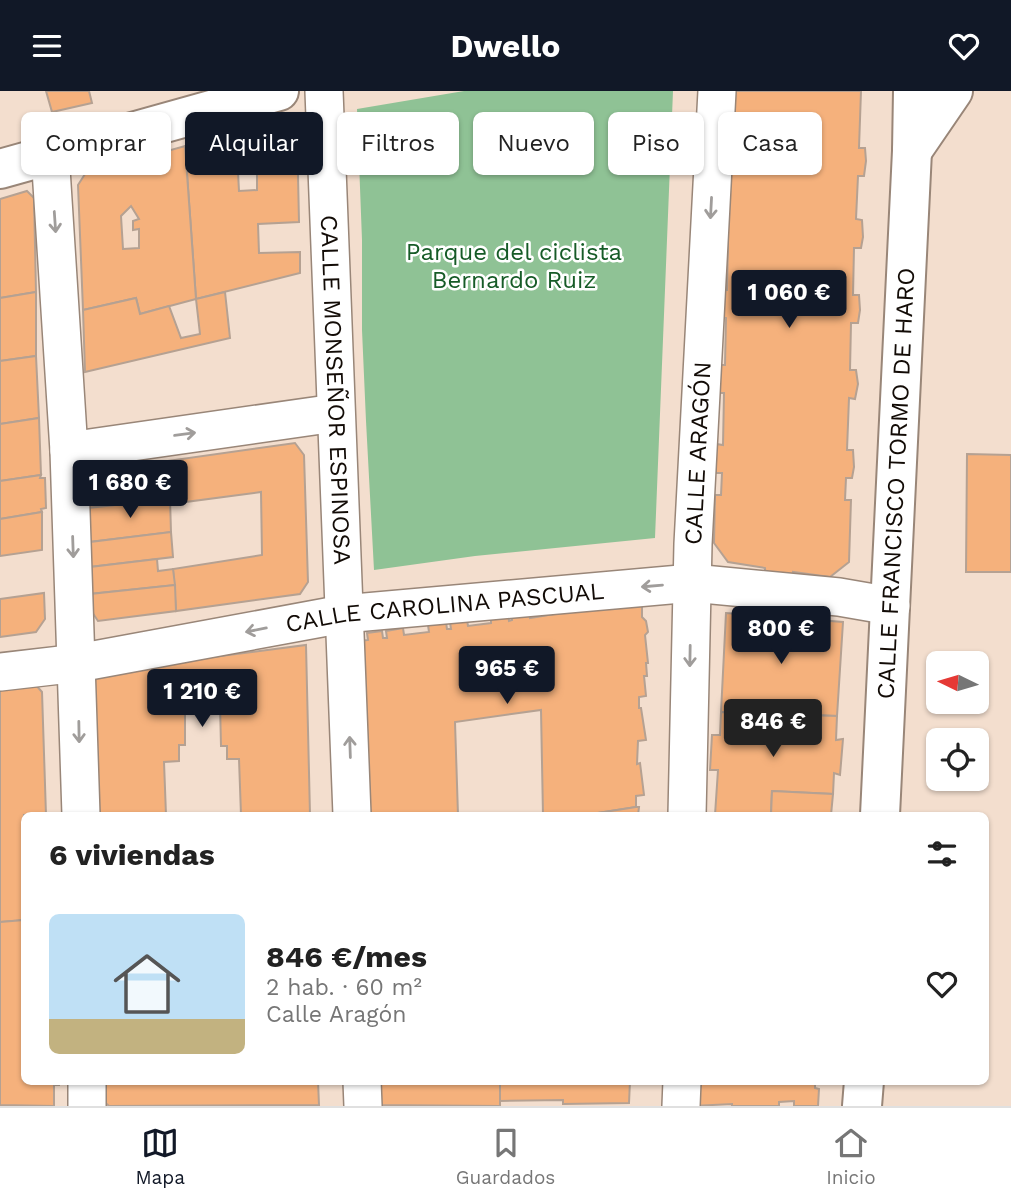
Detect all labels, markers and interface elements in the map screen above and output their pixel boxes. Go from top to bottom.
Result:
icon: menu [28,27,66,65]
text: Dwello [451,27,560,65]
icon: heart [945,27,983,65]
chip: Comprar [21,112,171,175]
chip: Alquilar [185,112,323,175]
chip: Filtros [337,112,459,175]
chip: Nuevo [473,112,594,175]
chip: Piso [608,112,704,175]
chip: Casa [718,112,822,175]
one-way arrow [705,196,718,219]
one-way arrow [48,210,61,233]
street label: CALLE MONSEÑOR ESPINOSA [315,214,356,565]
park label: Parque del ciclista Bernardo Ruiz [406,238,622,294]
street label: CALLE FRANCISCO TORMO DE HARO [872,267,920,700]
pin: 1 060 € [724,271,854,330]
text: 1 060 € [747,279,831,306]
street label: CALLE ARAGÓN [679,361,717,546]
one-way arrow [173,428,196,441]
pin: 1 680 € [65,461,195,520]
text: 1 680 € [89,469,171,496]
one-way arrow [66,535,79,558]
street label: CALLE CAROLINA PASCUAL [283,577,605,638]
one-way arrow [641,580,664,593]
pin: 800 € [732,607,830,666]
text: 800 € [748,615,814,642]
one-way arrow [245,624,268,638]
one-way arrow [684,644,697,667]
pin: 965 € [458,647,556,706]
north arrow [926,651,989,714]
map controls [926,651,989,791]
text: 965 € [475,655,539,682]
pin: 1 210 € [137,669,267,729]
text: 1 210 € [163,678,241,705]
pin: 846 € [724,699,822,759]
text: 846 € [740,708,806,735]
one-way arrow [72,720,86,743]
button: locate [926,728,989,791]
one-way arrow [343,736,356,759]
icon: filters [923,835,961,873]
text: 6 viviendas [49,837,215,872]
text: 846 €/mes [266,939,427,974]
icon: home [105,942,189,1026]
icon: heart [923,965,961,1003]
text: 2 hab. · 60 m² [266,974,422,1001]
text: Calle Aragón [266,1001,407,1028]
tab: Mapa [135,1124,185,1189]
tab: Guardados [456,1124,555,1189]
tab: Inicio [826,1124,876,1189]

